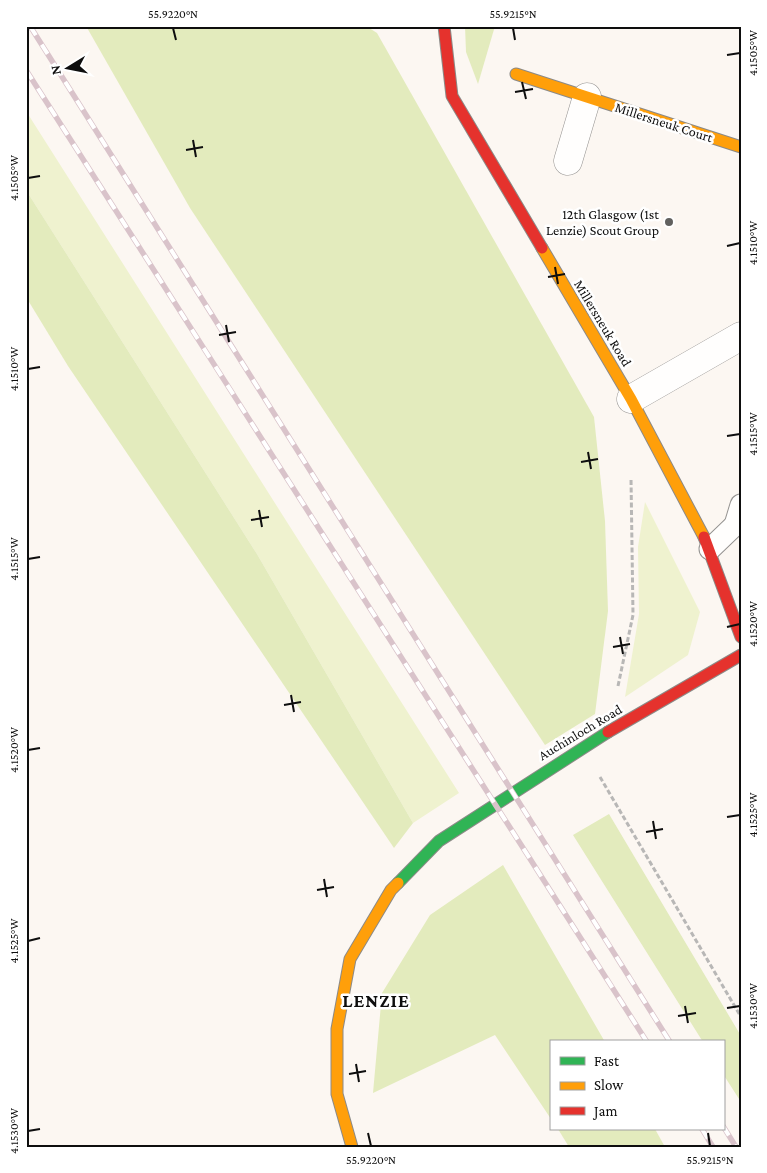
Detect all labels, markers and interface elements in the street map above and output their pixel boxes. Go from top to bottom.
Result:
text: 55.9220°N [148,7,198,21]
text: 55.9215°N [489,7,537,21]
text: 4.1505°W [746,30,760,76]
north arrow [42,42,92,92]
text: N [46,64,64,76]
street label: Millersneuk Court [613,99,715,145]
text: 4.1505°W [7,155,21,201]
place label: 12th Glasgow (1st Lenzie) Scout Group [546,206,659,239]
marker: 12th Glasgow (1st Lenzie) Scout Group [663,216,675,228]
text: 4.1510°W [746,221,760,265]
street label: Millersneuk Road [571,277,635,370]
text: 4.1510°W [7,347,21,391]
text: 4.1515°W [746,412,760,456]
text: 4.1515°W [7,537,21,581]
text: 4.1520°W [746,601,760,647]
street label: Auchinloch Road [535,700,625,763]
text: 4.1520°W [7,727,21,773]
text: 4.1525°W [746,793,760,837]
text: 4.1525°W [7,919,21,963]
text: 4.1530°W [746,983,760,1029]
district label: LENZIE [342,990,410,1011]
legend [550,1040,724,1130]
text: Fast [594,1053,620,1069]
text: Slow [594,1077,624,1093]
text: Jam [592,1103,617,1120]
text: 4.1530°W [7,1108,21,1154]
text: 55.9220°N [346,1153,396,1167]
text: 55.9215°N [686,1153,734,1167]

